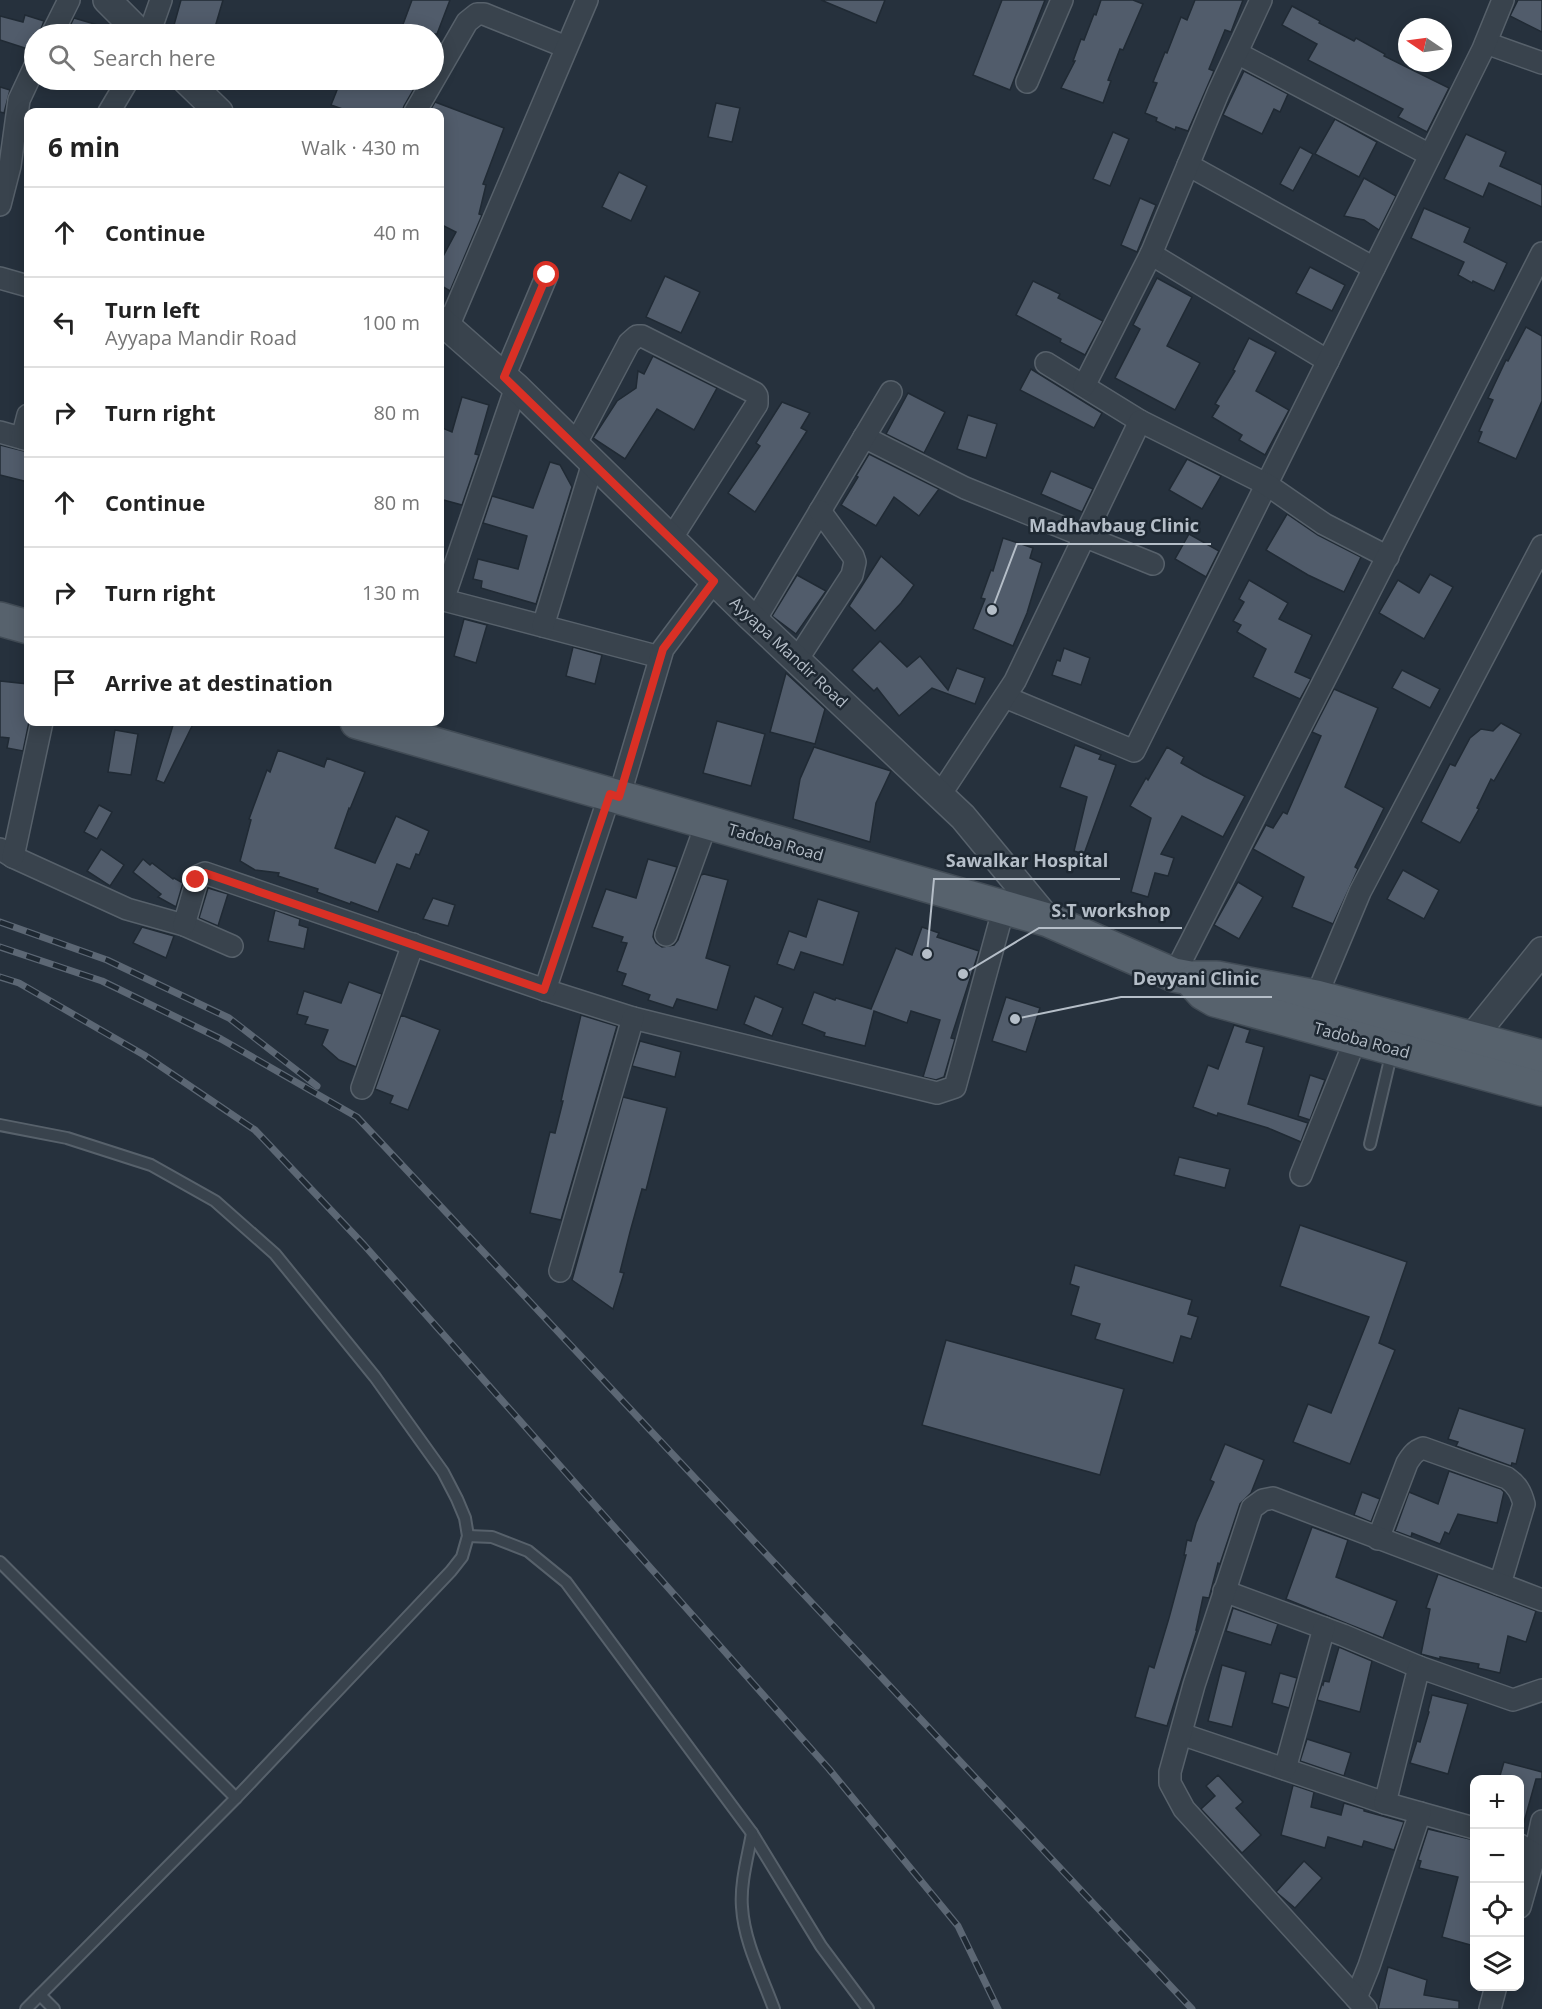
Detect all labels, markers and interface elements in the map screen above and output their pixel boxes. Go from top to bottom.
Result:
north arrow [1398,18,1452,72]
search box [24,24,444,90]
icon: search [45,41,78,74]
text: Search here [93,42,216,72]
text: 6 min [48,129,120,165]
text: Walk · 430 m [301,134,420,161]
icon: ahead [48,216,81,249]
text: Continue [105,217,205,247]
text: 40 m [373,219,420,246]
route start [533,261,559,287]
text: Turn left [105,294,200,324]
icon: left [48,306,81,339]
text: 100 m [362,309,420,336]
text: Ayyapa Mandir Road [105,324,297,351]
icon: right [48,396,81,429]
text: Turn right [105,397,216,427]
text: 80 m [373,399,420,426]
icon: ahead [48,486,81,519]
text: Continue [105,487,205,517]
text: 80 m [373,489,420,516]
callout: Madhavbaug Clinic [1017,508,1211,544]
text: Madhavbaug Clinic [1029,513,1199,537]
icon: right [48,576,81,609]
text: Turn right [105,577,216,607]
text: 130 m [362,579,420,606]
street label: Ayyapa Mandir Road [725,592,853,712]
icon: arrive [48,666,81,699]
text: Arrive at destination [105,667,333,697]
street label: Tadoba Road [726,818,826,866]
callout: Sawalkar Hospital [934,843,1120,879]
text: Sawalkar Hospital [946,848,1108,872]
route end [182,866,208,892]
callout: S.T workshop [1039,892,1182,928]
text: S.T workshop [1051,898,1171,922]
callout: Devyani Clinic [1121,961,1272,997]
text: Devyani Clinic [1133,966,1259,990]
street label: Tadoba Road [1312,1017,1412,1063]
map controls [1470,1775,1524,1991]
button: + [1470,1775,1524,1829]
button: − [1470,1829,1524,1883]
button: locate [1470,1883,1524,1937]
button: layers [1470,1937,1524,1991]

